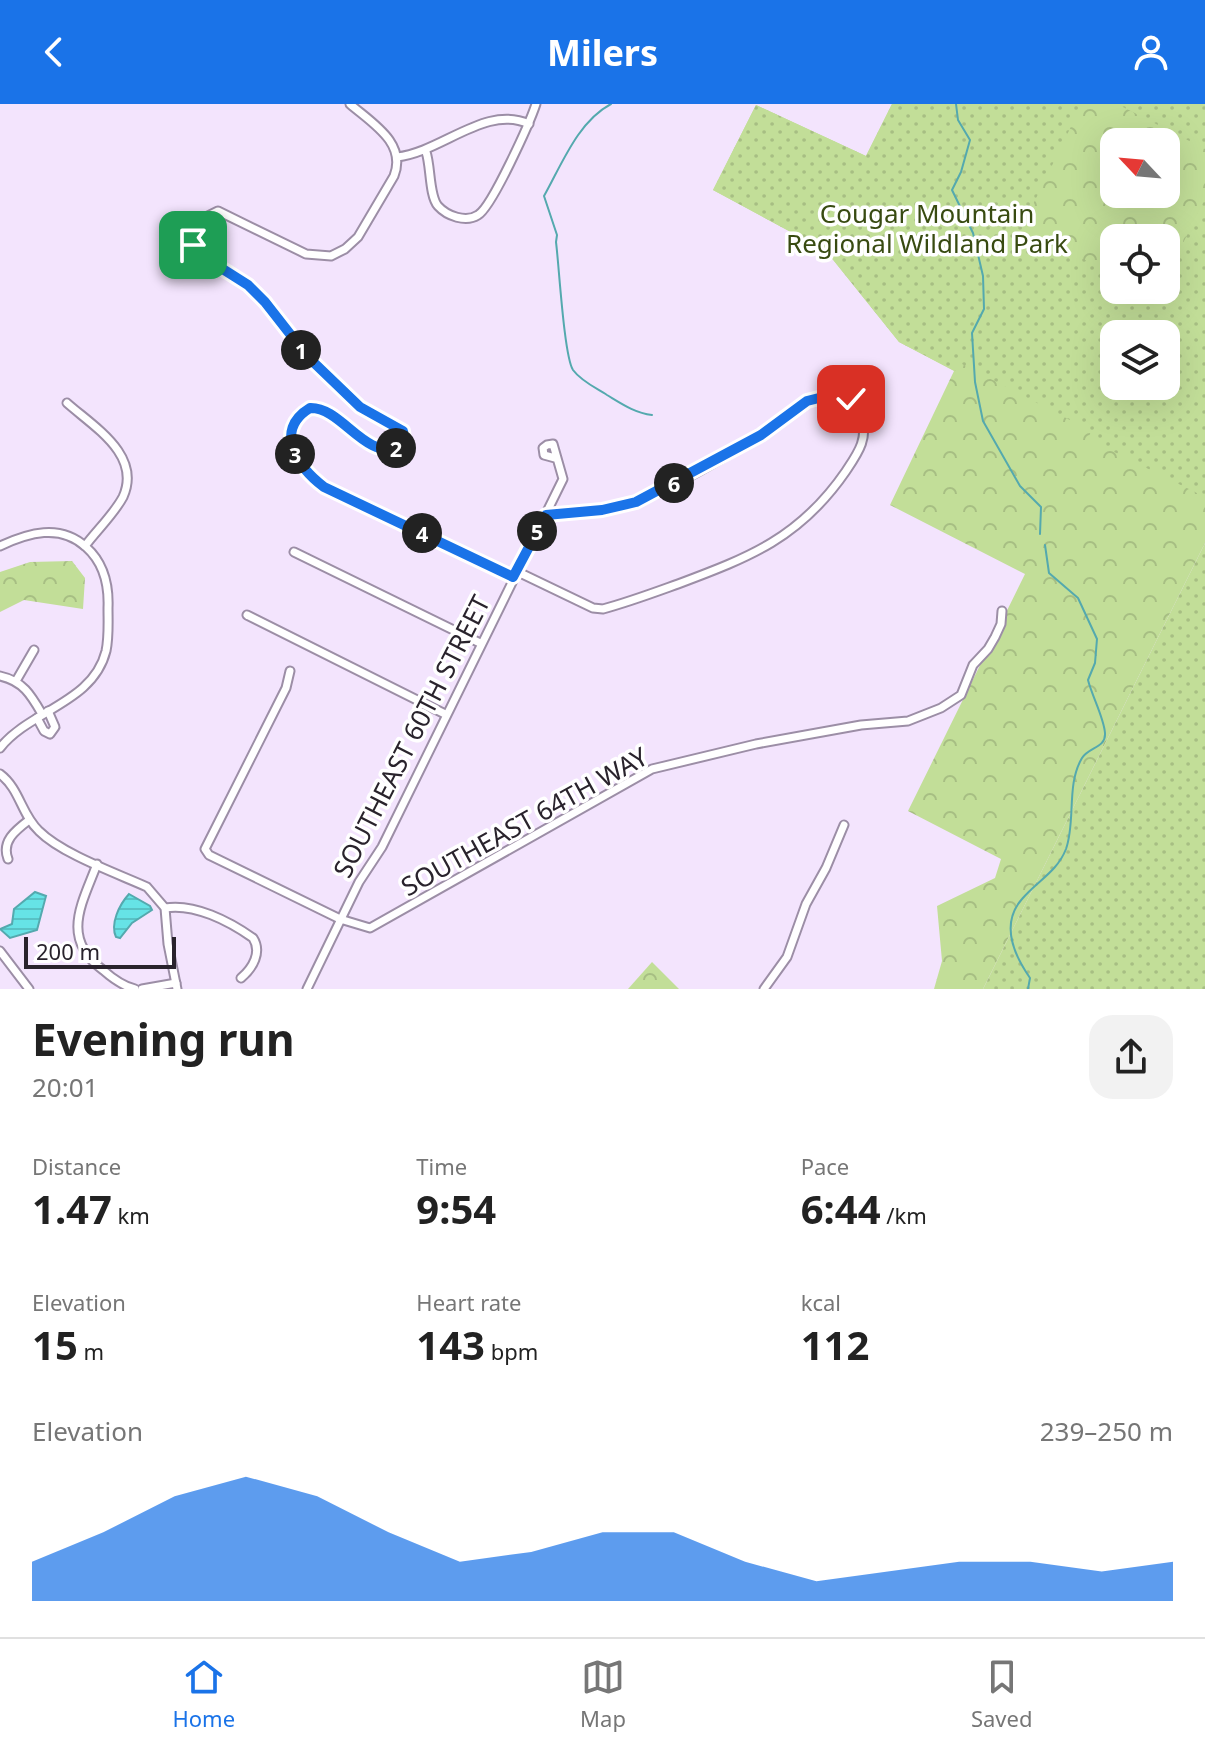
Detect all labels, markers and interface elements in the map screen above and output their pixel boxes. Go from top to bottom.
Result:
text: Milers [547,28,658,77]
icon: back [32,30,76,74]
icon: person [1129,30,1173,74]
north arrow [1100,128,1180,208]
map controls [1100,128,1180,400]
park label: Cougar Mountain Regional Wildland Park [786,195,1068,261]
pin [159,211,227,279]
icon: arrive [171,223,215,267]
button: locate [1100,224,1180,304]
button: layers [1100,320,1180,400]
pin: 1 [281,330,321,370]
text: 1 [295,335,307,365]
pin [817,365,885,433]
icon: check [829,377,873,421]
pin: 2 [376,428,416,468]
text: 2 [390,433,402,463]
pin: 3 [275,434,315,474]
text: 3 [289,439,301,469]
pin: 6 [654,463,694,503]
text: 6 [668,468,680,498]
pin: 5 [517,511,557,551]
pin: 4 [402,513,442,553]
text: 5 [531,516,543,546]
text: 4 [416,518,428,548]
street label: SOUTHEAST 60TH STREET [324,588,498,883]
street label: SOUTHEAST 64TH WAY [394,738,654,904]
scale bar [24,933,176,969]
text: 200 m [36,936,100,966]
text: Evening run [32,1009,295,1069]
button: share [1089,1015,1173,1099]
text: 20:01 [32,1069,98,1105]
text: Distance [32,1151,121,1181]
text: Time [416,1151,467,1181]
text: Pace [801,1151,849,1181]
text: 1.47 [32,1181,112,1236]
text: 9:54 [416,1181,496,1236]
text: 6:44 [801,1181,881,1236]
text: km [112,1200,150,1230]
text: /km [881,1200,927,1230]
text: Elevation [32,1287,126,1317]
text: Heart rate [416,1287,521,1317]
text: kcal [801,1287,841,1317]
text: 15 [32,1317,78,1372]
text: 143 [416,1317,485,1372]
text: 112 [801,1317,869,1372]
text: m [78,1336,104,1366]
text: bpm [485,1336,538,1366]
text: Elevation [32,1413,143,1449]
text: 239–250 m [1040,1413,1173,1449]
tab: Home [173,1655,235,1733]
tab: Map [580,1655,626,1733]
tab: Saved [971,1655,1032,1733]

